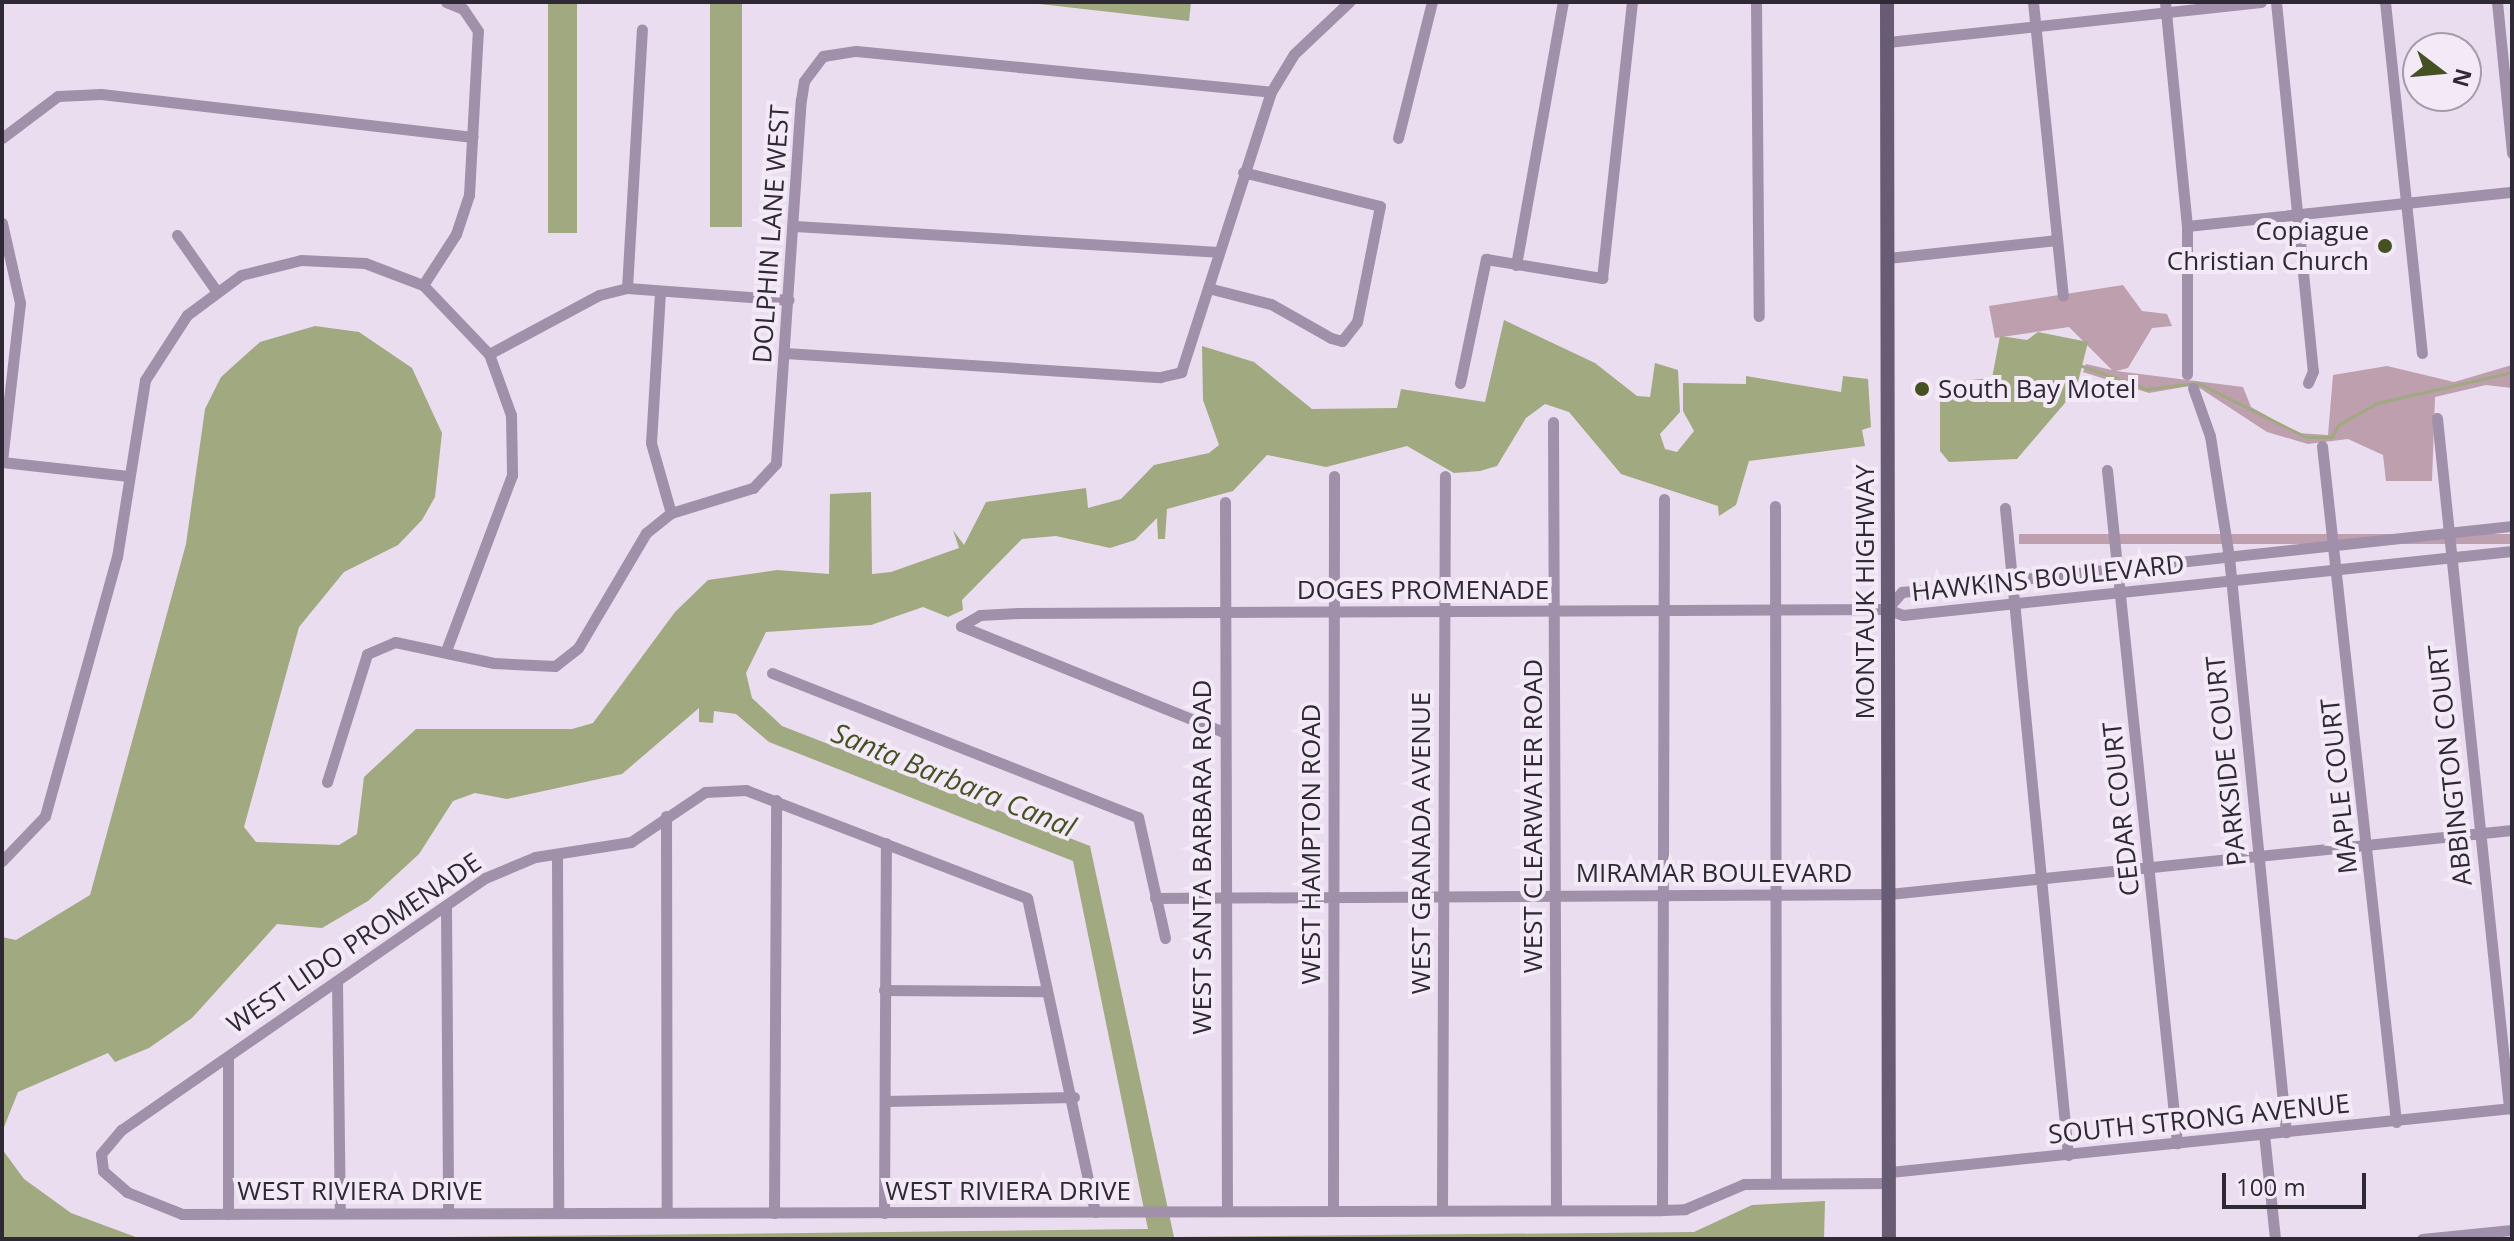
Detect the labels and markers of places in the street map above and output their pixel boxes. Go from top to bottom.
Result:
place label: Copiague Christian Church [2167,215,2369,276]
marker: Copiague Christian Church [2376,237,2394,255]
place label: South Bay Motel [1938,373,2136,405]
marker: South Bay Motel [1913,380,1931,398]

